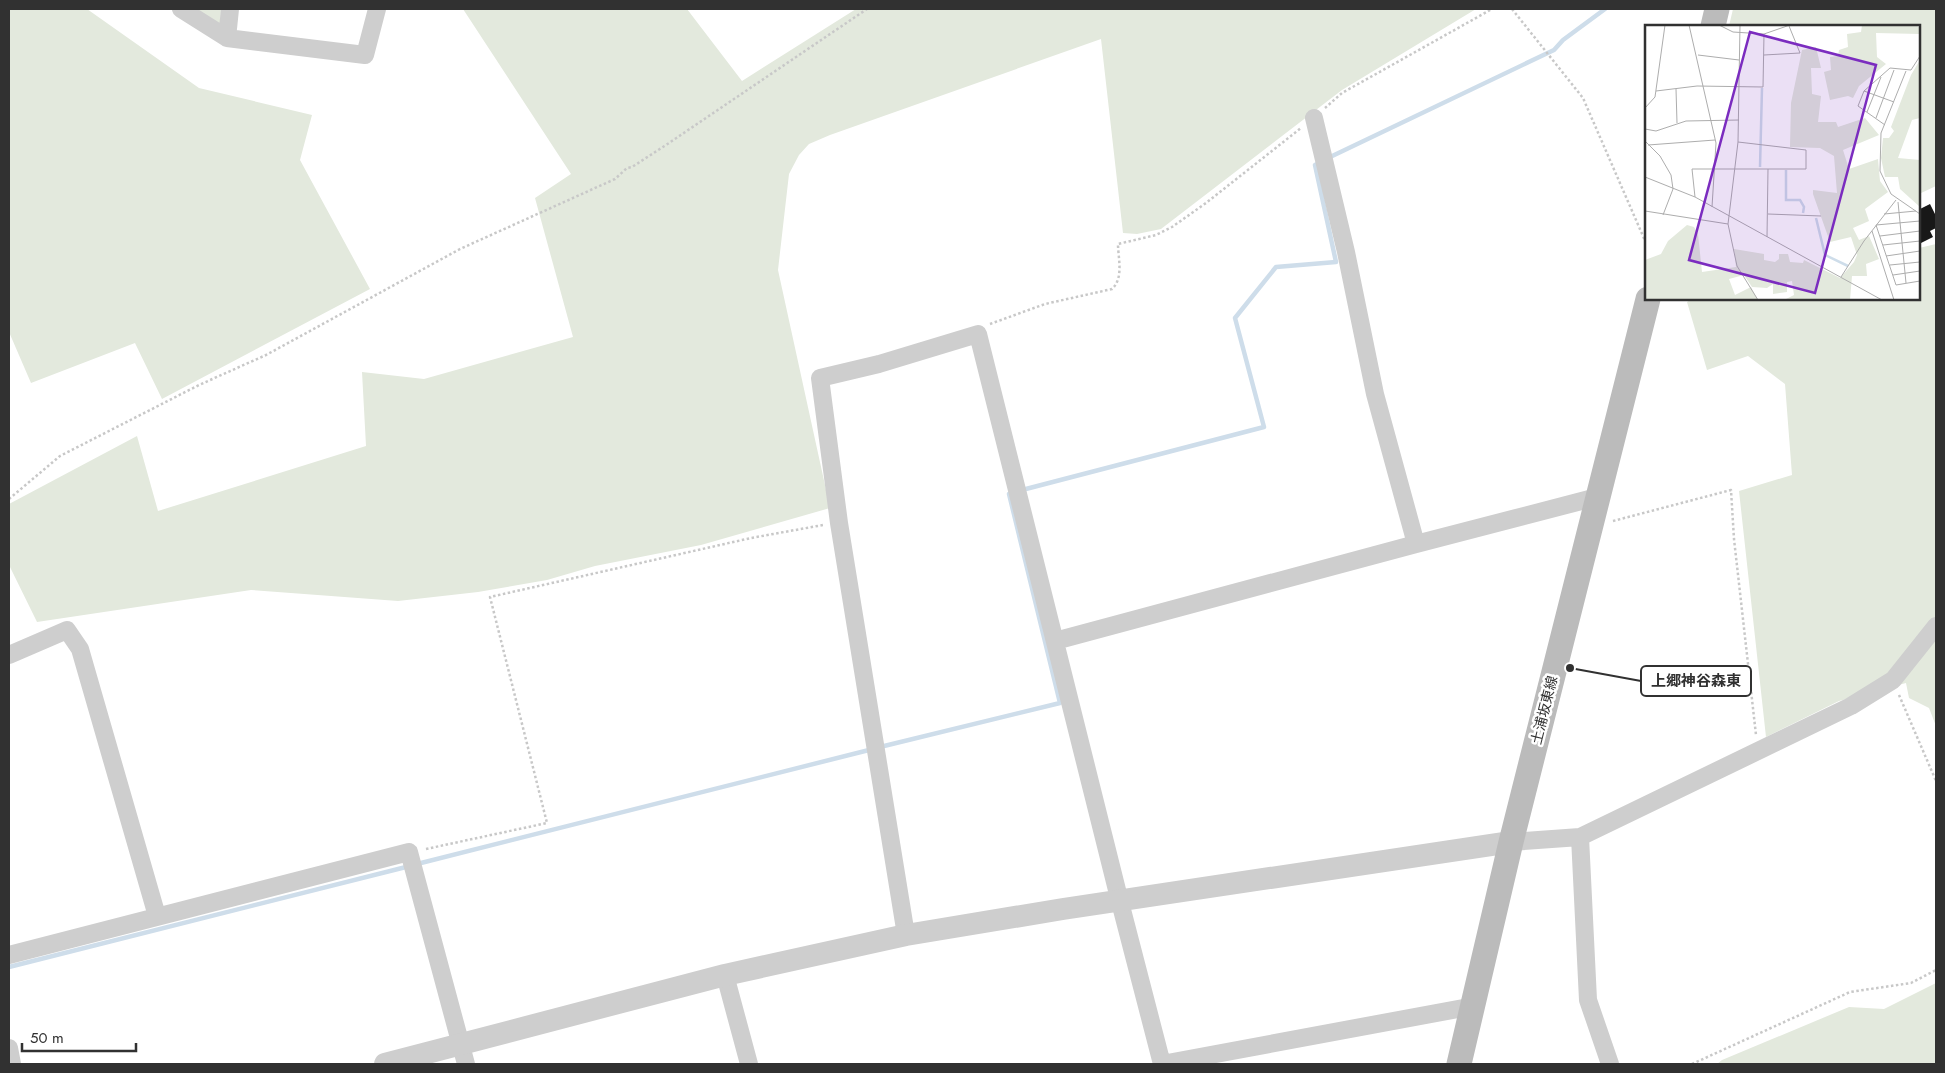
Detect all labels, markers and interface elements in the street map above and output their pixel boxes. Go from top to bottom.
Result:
inset map [1645,25,1920,300]
callout: 上郷神谷森東 [1641,666,1751,696]
text: 上郷神谷森東 [1651,670,1741,692]
street label: 土浦坂東線 [1526,674,1562,746]
scale bar [22,1020,136,1052]
text: 50 m [30,1027,64,1049]

